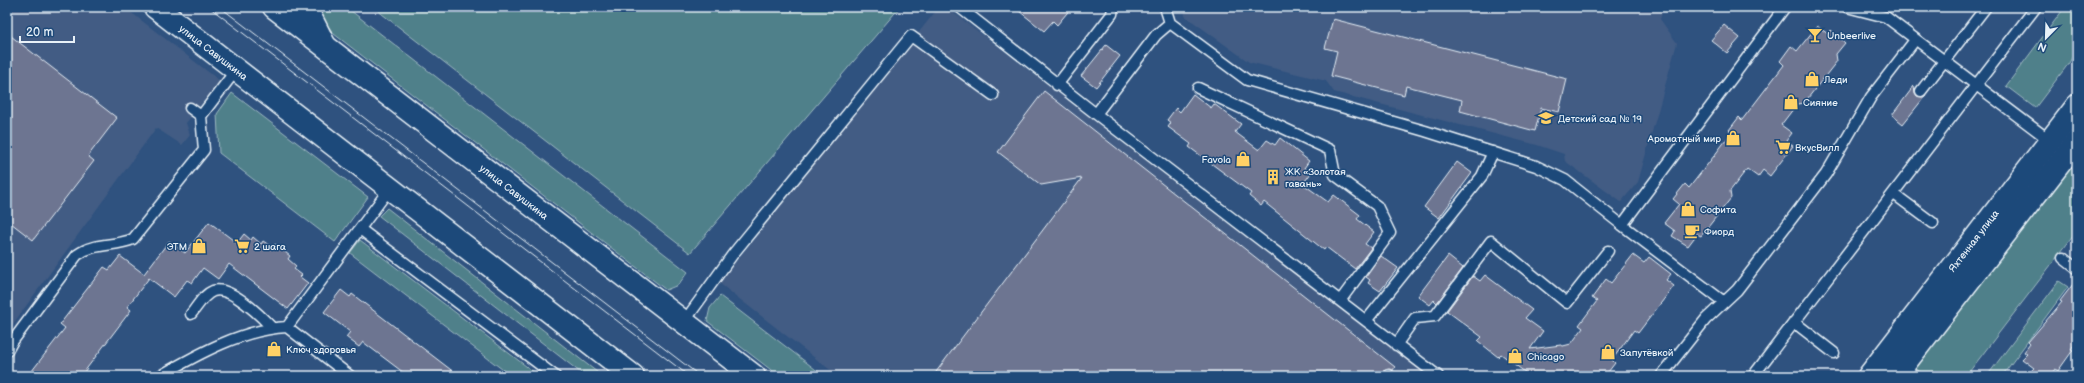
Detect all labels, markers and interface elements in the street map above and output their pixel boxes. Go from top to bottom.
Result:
scale bar [20,18,74,44]
north arrow [2026,18,2066,58]
street label: улица Савушкина [176,23,250,83]
text: 20 m [26,25,53,40]
bar icon: Unbeerlive [1806,26,1824,44]
place label: Unbeerlive [1827,30,1876,42]
text: N [2036,39,2049,54]
shop icon: Леди [1803,70,1821,88]
place label: Леди [1823,74,1848,86]
shop icon: Сияние [1782,93,1800,111]
place label: Сияние [1803,97,1838,109]
school or university icon: Детский сад № 19 [1537,109,1555,127]
place label: Детский сад № 19 [1558,113,1642,125]
shop icon: Ароматный мир [1724,129,1742,147]
place label: Ароматный мир [1647,133,1721,145]
supermarket icon: ВкусВилл [1774,138,1792,156]
place label: ВкусВилл [1795,142,1840,154]
shop icon: Favola [1234,150,1252,168]
place label: Favola [1201,154,1231,166]
street label: улица Савушкина [477,162,550,223]
place label: ЖК «Золотая гавань» [1285,166,1346,190]
building icon: ЖК «Золотая гавань» [1264,168,1282,186]
shop icon: Софита [1679,200,1697,218]
place label: Софита [1700,204,1736,216]
street label: Яхтенная улица [1947,208,2002,275]
cafe icon: Фиорд [1683,222,1701,240]
place label: Фиорд [1704,226,1734,238]
shop icon: ЭТМ [190,237,208,255]
supermarket icon: 2 шага [233,237,251,255]
place label: ЭТМ [167,241,187,253]
place label: 2 шага [254,241,286,253]
shop icon: Ключ здоровья [265,340,283,358]
shop icon: Запутёвкой [1599,343,1617,361]
place label: Ключ здоровья [286,344,357,356]
shop icon: Chicago [1506,347,1524,365]
place label: Запутёвкой [1620,347,1674,359]
place label: Chicago [1527,351,1565,363]

